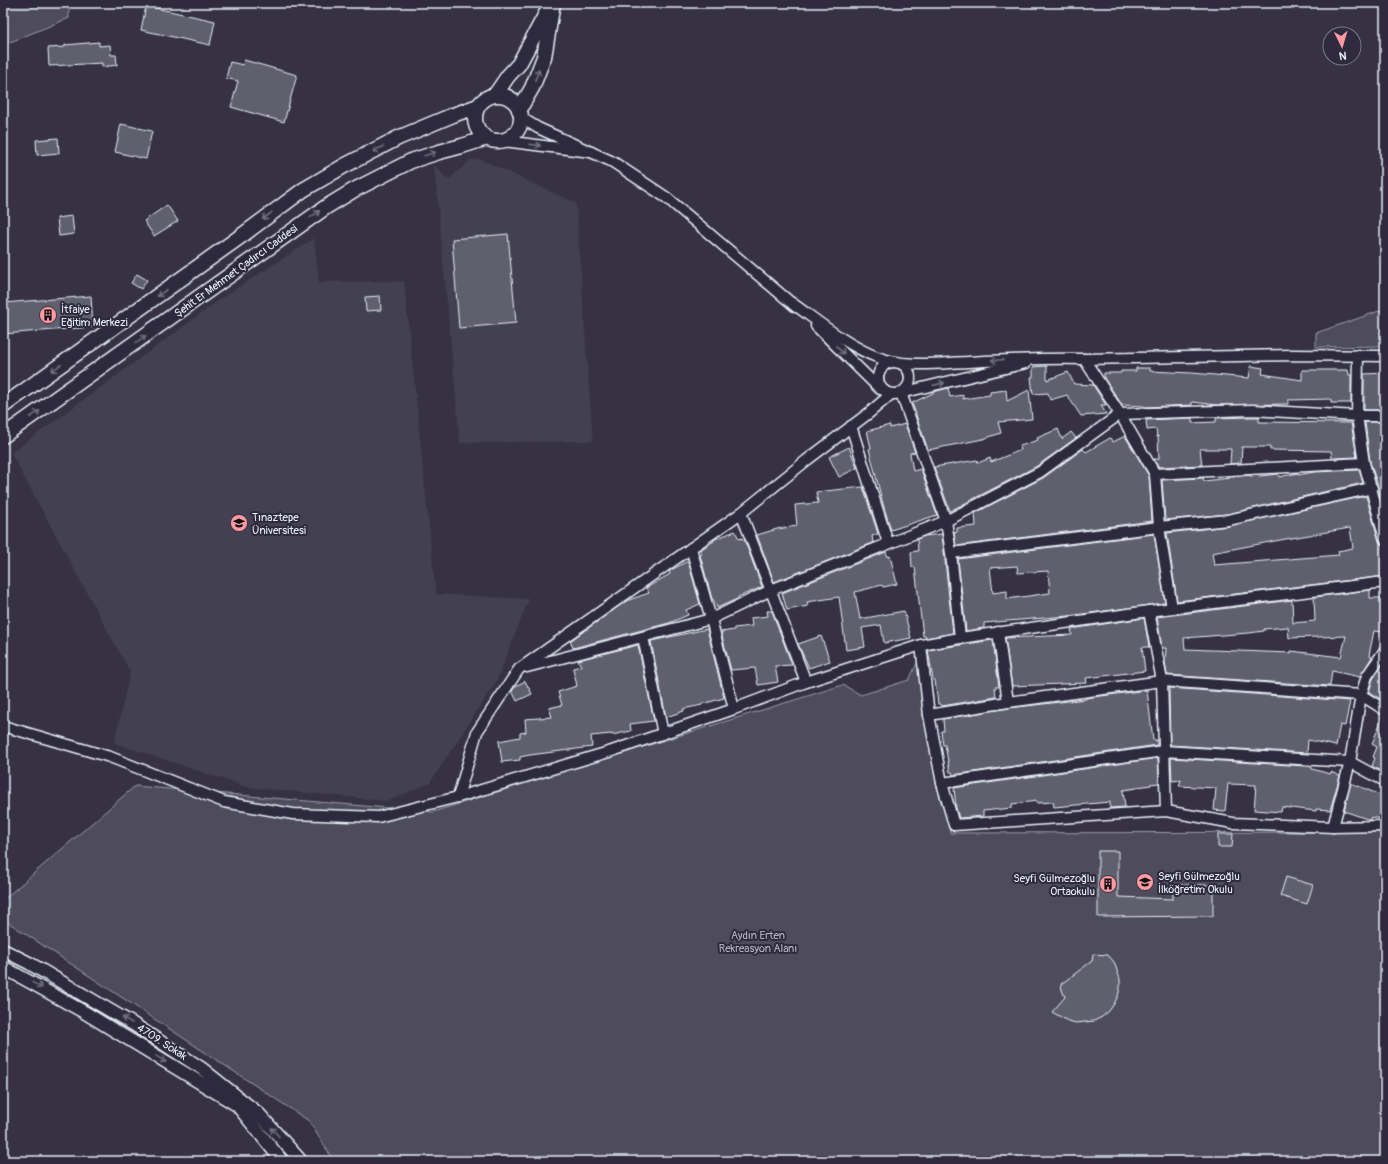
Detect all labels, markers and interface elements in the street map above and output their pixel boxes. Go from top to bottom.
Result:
north arrow [1322,26,1362,66]
text: N [1338,49,1347,62]
one-way arrow [534,70,542,82]
one-way arrow [528,141,541,149]
one-way arrow [372,146,384,153]
one-way arrow [424,150,436,158]
one-way arrow [309,210,320,218]
one-way arrow [261,212,272,220]
street label: Şehit Er Mehmet Çadırcı Caddesi [172,222,300,320]
one-way arrow [156,288,167,297]
place label: İtfaiye Eğitim Merkezi [61,303,128,329]
building icon: İtfaiye Eğitim Merkezi [38,305,58,325]
one-way arrow [135,335,146,343]
one-way arrow [835,345,845,355]
one-way arrow [991,357,1004,364]
one-way arrow [51,364,62,372]
one-way arrow [932,380,945,387]
one-way arrow [29,410,40,418]
place label: Tınaztepe Üniversitesi [252,511,306,537]
school or university icon: Tınaztepe Üniversitesi [229,513,249,533]
place label: Seyfi Gülmezoğlu İlköğretim Okulu [1158,870,1240,896]
place label: Seyfi Gülmezoğlu Ortaokulu [1013,872,1095,898]
school or university icon: Seyfi Gülmezoğlu İlköğretim Okulu [1135,872,1155,892]
building icon: Seyfi Gülmezoğlu Ortaokulu [1098,874,1118,894]
park label: Aydın Erten Rekreasyon Alanı [719,929,797,955]
one-way arrow [31,982,43,990]
one-way arrow [121,1016,133,1024]
street label: 4709. Sokak [135,1021,190,1063]
one-way arrow [155,1055,167,1063]
one-way arrow [270,1127,280,1137]

